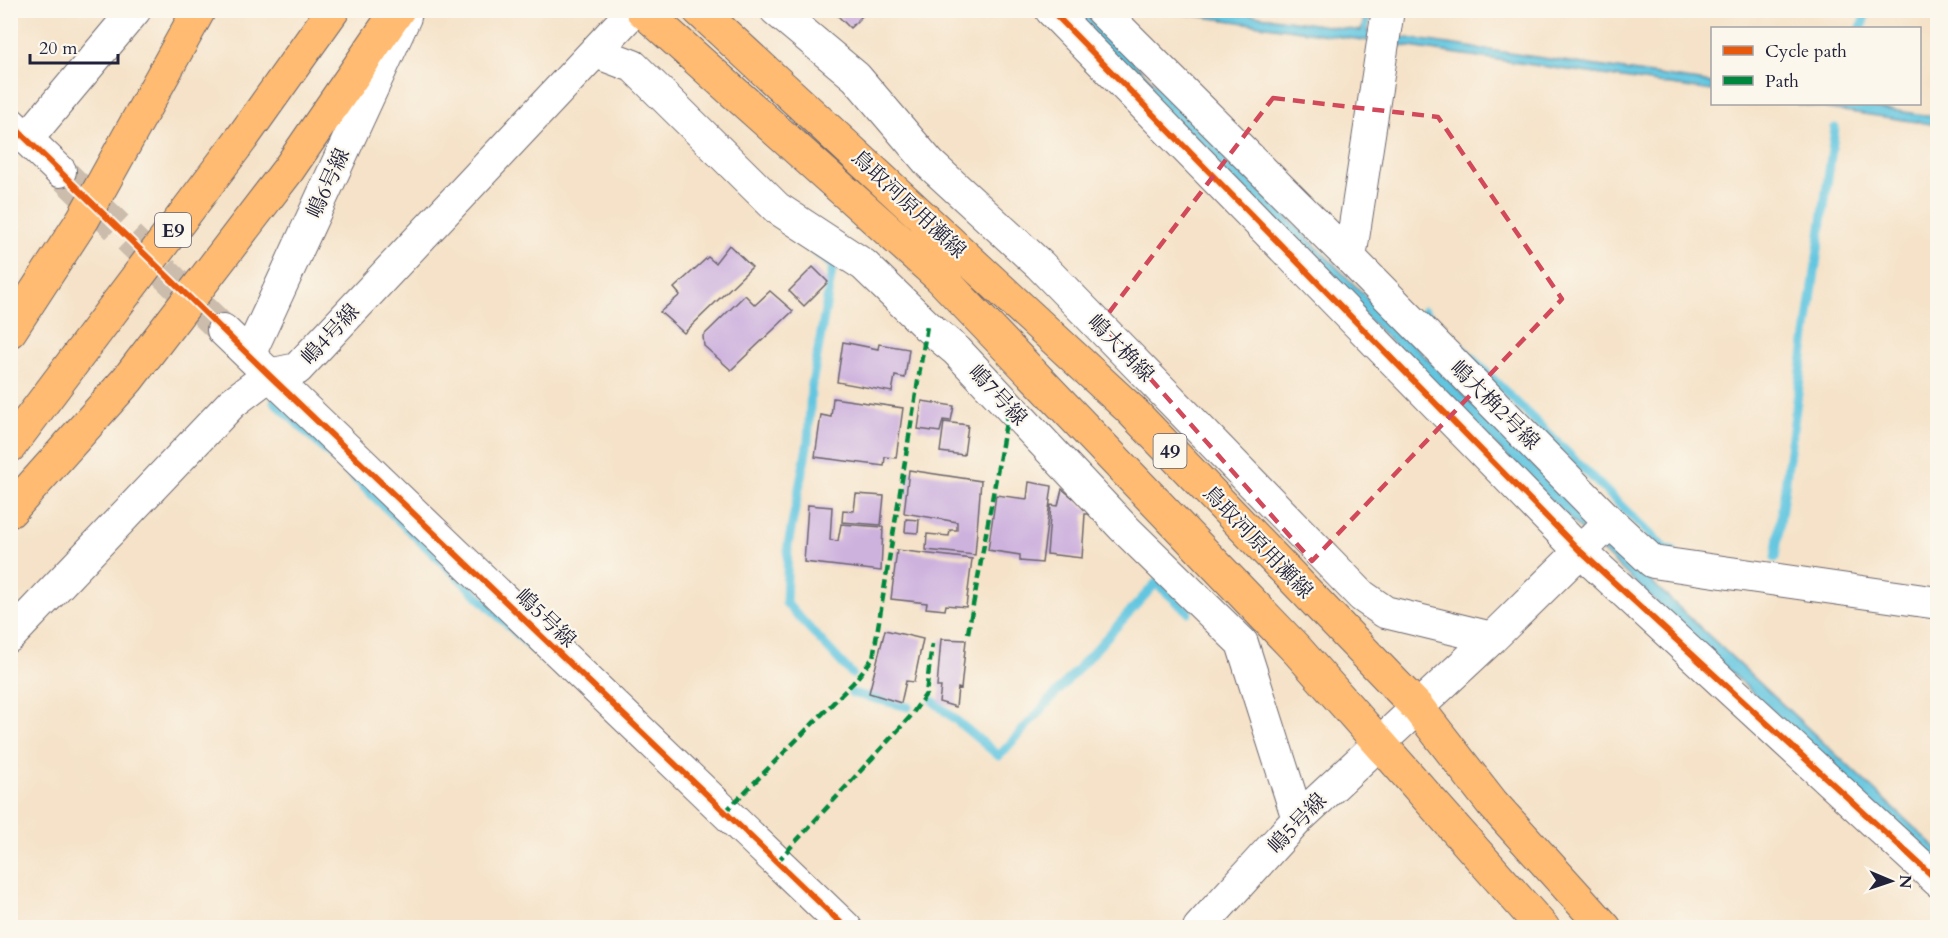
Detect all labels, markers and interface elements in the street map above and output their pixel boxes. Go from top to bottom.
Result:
scale bar [30,27,118,65]
legend [1711,27,1921,105]
text: 20 m [39,36,78,61]
text: Cycle path [1765,39,1847,64]
text: Path [1765,69,1799,94]
street label: 嶋6号線 [300,144,357,223]
street label: 鳥取河原用瀬線 [845,144,972,265]
road number: E9 [155,213,191,247]
street label: 嶋4号線 [295,297,366,371]
street label: 嶋大桷線 [1081,308,1160,389]
street label: 嶋大桷2号線 [1443,354,1546,457]
street label: 嶋7号線 [962,358,1033,432]
road number: 49 [1154,434,1186,468]
street label: 鳥取河原用瀬線 [1196,479,1319,605]
street label: 嶋5号線 [509,582,582,654]
street label: 嶋5号線 [1261,787,1333,860]
north arrow [1861,851,1921,911]
text: N [1894,874,1916,889]

